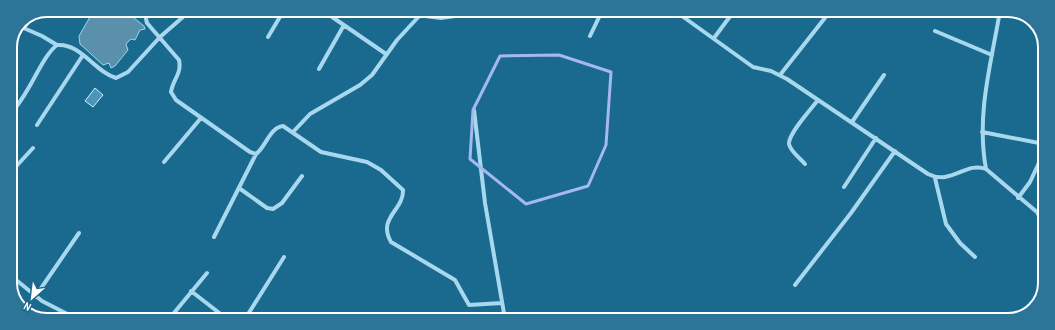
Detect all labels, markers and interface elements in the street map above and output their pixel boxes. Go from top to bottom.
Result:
north arrow [12,278,52,318]
text: N [21,299,33,315]

